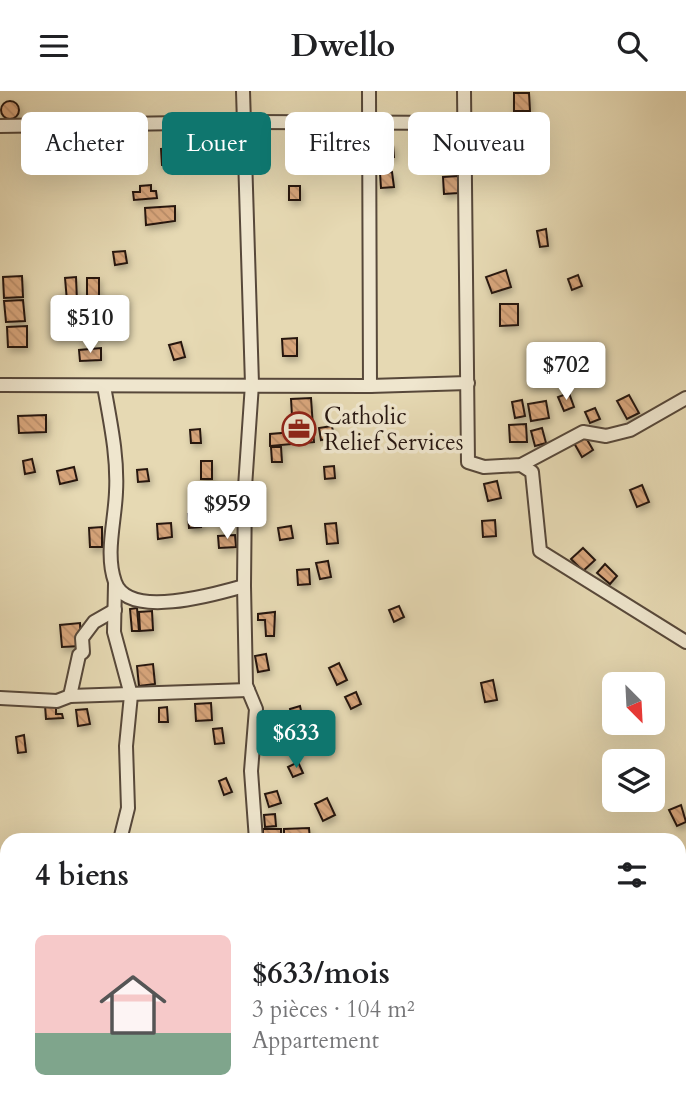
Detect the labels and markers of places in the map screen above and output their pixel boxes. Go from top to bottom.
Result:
pin: $510 [49,295,131,355]
pin: $702 [525,343,607,402]
place label: Catholic Relief Services [324,401,463,458]
office icon: Catholic Relief Services [280,410,318,448]
pin: $959 [186,482,268,541]
pin: $633 [255,711,337,770]

